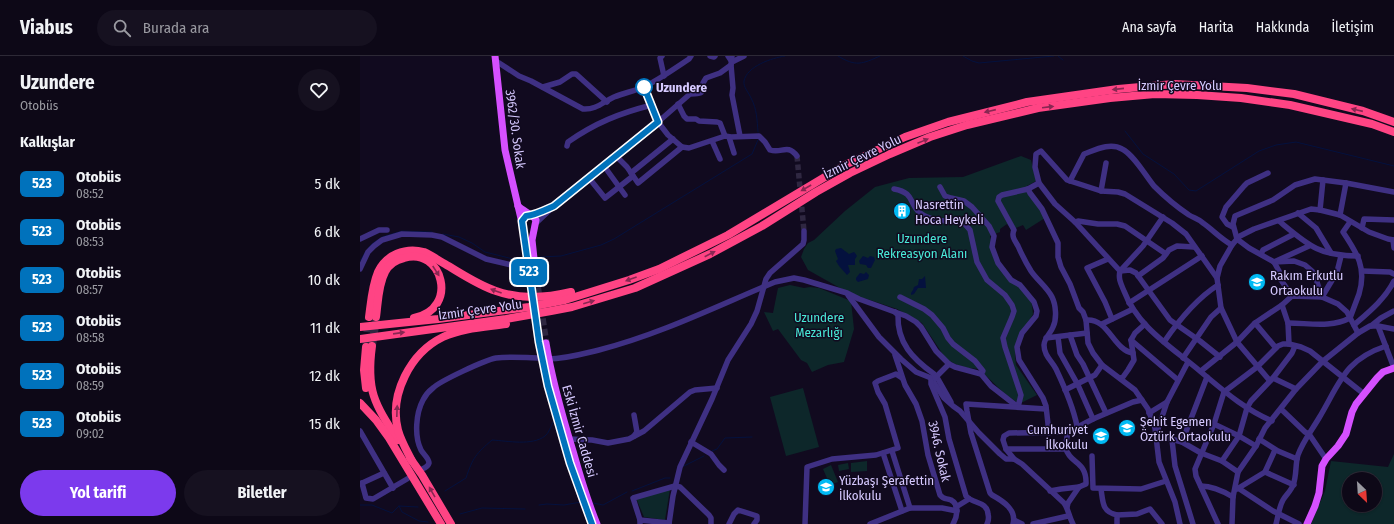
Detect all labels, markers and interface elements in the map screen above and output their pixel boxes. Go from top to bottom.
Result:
search box [97,10,377,46]
text: Viabus [20,16,73,39]
icon: search [111,17,133,39]
text: Burada ara [143,19,209,37]
text: Ana sayfa [1122,19,1177,36]
text: Harita [1199,19,1234,36]
text: Hakkında [1256,19,1309,36]
text: İletişim [1331,19,1374,36]
button: heart [298,69,340,111]
text: Uzundere [20,71,95,94]
marker: Uzundere [635,78,653,96]
street label: İzmir Çevre Yolu [1138,78,1222,93]
place label: Uzundere [656,80,707,95]
one-way arrow [1111,86,1124,92]
street label: 3962/30. Sokak [503,89,529,171]
text: Otobüs [20,98,58,113]
one-way arrow [1042,104,1054,110]
one-way arrow [1351,106,1363,112]
one-way arrow [983,108,996,114]
street label: İzmir Çevre Yolu [821,131,903,182]
text: Kalkışlar [20,133,75,151]
one-way arrow [917,137,929,143]
text: Otobüs [76,168,121,186]
text: 523 [32,175,52,192]
text: 5 dk [315,175,340,193]
one-way arrow [800,185,812,192]
text: 08:52 [76,186,104,201]
place label: Nasrettin Hoca Heykeli [915,197,984,227]
building icon: Nasrettin Hoca Heykeli [892,201,912,221]
text: Otobüs [76,216,121,234]
text: 523 [32,223,52,240]
text: 6 dk [314,223,340,241]
park label: Uzundere Rekreasyon Alanı [877,231,967,261]
text: 08:53 [76,234,104,249]
one-way arrow [704,251,716,258]
line badge: 523 [506,259,552,285]
text: 523 [519,263,539,280]
text: Otobüs [76,264,121,282]
one-way arrow [433,265,440,277]
place label: Rakım Erkutlu Ortaokulu [1270,268,1343,298]
text: 523 [32,271,52,288]
text: 10 dk [308,271,340,289]
school or university icon: Rakım Erkutlu Ortaokulu [1247,272,1267,292]
one-way arrow [625,276,637,282]
text: 08:57 [76,282,103,297]
one-way arrow [490,288,502,294]
street label: İzmir Çevre Yolu [437,296,523,323]
one-way arrow [583,299,595,305]
park label: Uzundere Mezarlığı [794,310,844,340]
text: Otobüs [76,312,121,330]
text: 523 [32,319,52,336]
text: 11 dk [310,319,340,337]
text: 08:58 [76,330,105,345]
one-way arrow [393,330,405,336]
text: Otobüs [76,360,121,378]
text: 523 [32,367,52,384]
text: 12 dk [309,367,340,385]
text: 08:59 [76,378,104,393]
street label: Eski İzmir Caddesi [559,383,600,479]
one-way arrow [394,404,400,417]
text: Otobüs [76,408,121,426]
place label: Şehit Egemen Öztürk Ortaokulu [1140,414,1231,444]
text: 523 [32,415,52,432]
text: 15 dk [309,415,340,433]
school or university icon: Şehit Egemen Öztürk Ortaokulu [1117,418,1137,438]
street label: 3946. Sokak [925,419,954,484]
place label: Cumhuriyet İlkokulu [1027,422,1089,452]
text: 09:02 [76,426,104,441]
school or university icon: Cumhuriyet İlkokulu [1091,426,1111,446]
button: Yol tarifi [20,470,176,516]
button: Biletler [184,470,340,516]
north arrow [1342,472,1382,512]
map controls [1342,472,1382,512]
place label: Yüzbaşı Şerafettin İlkokulu [839,473,934,503]
school or university icon: Yüzbaşı Şerafettin İlkokulu [816,477,836,497]
one-way arrow [429,486,436,498]

